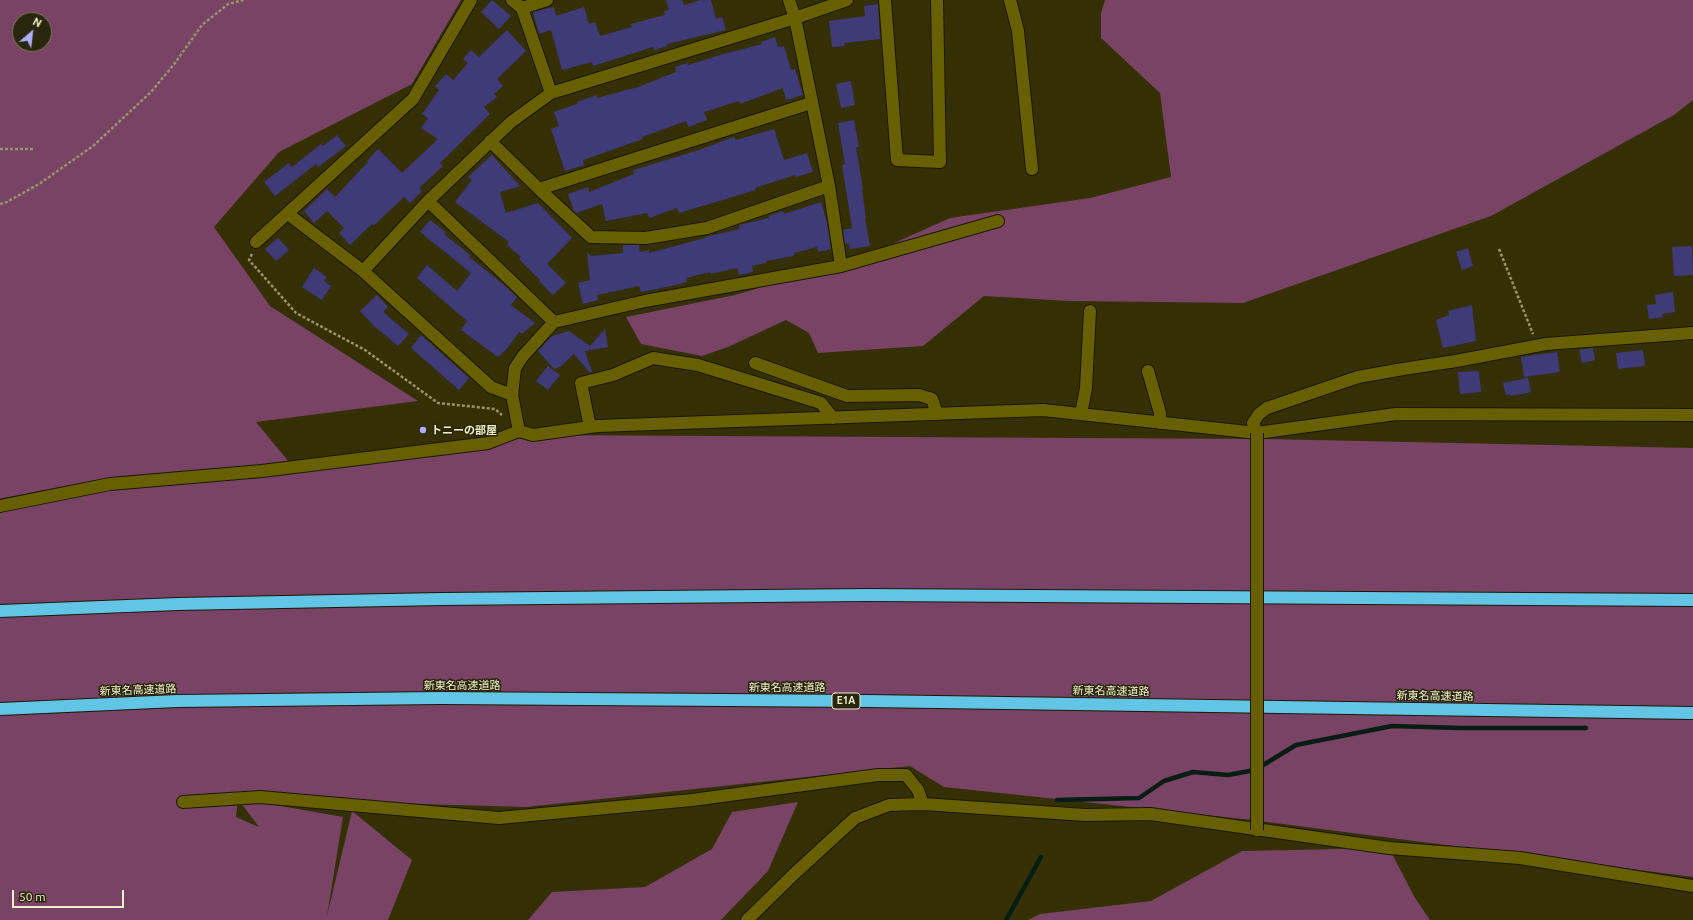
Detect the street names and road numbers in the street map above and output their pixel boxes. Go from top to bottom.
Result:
street label: 新東名高速道路 [424,678,500,692]
street label: 新東名高速道路 [749,680,825,694]
street label: 新東名高速道路 [99,682,177,698]
street label: 新東名高速道路 [1072,684,1150,698]
street label: 新東名高速道路 [1396,689,1474,703]
road number: E1A [832,693,860,709]

